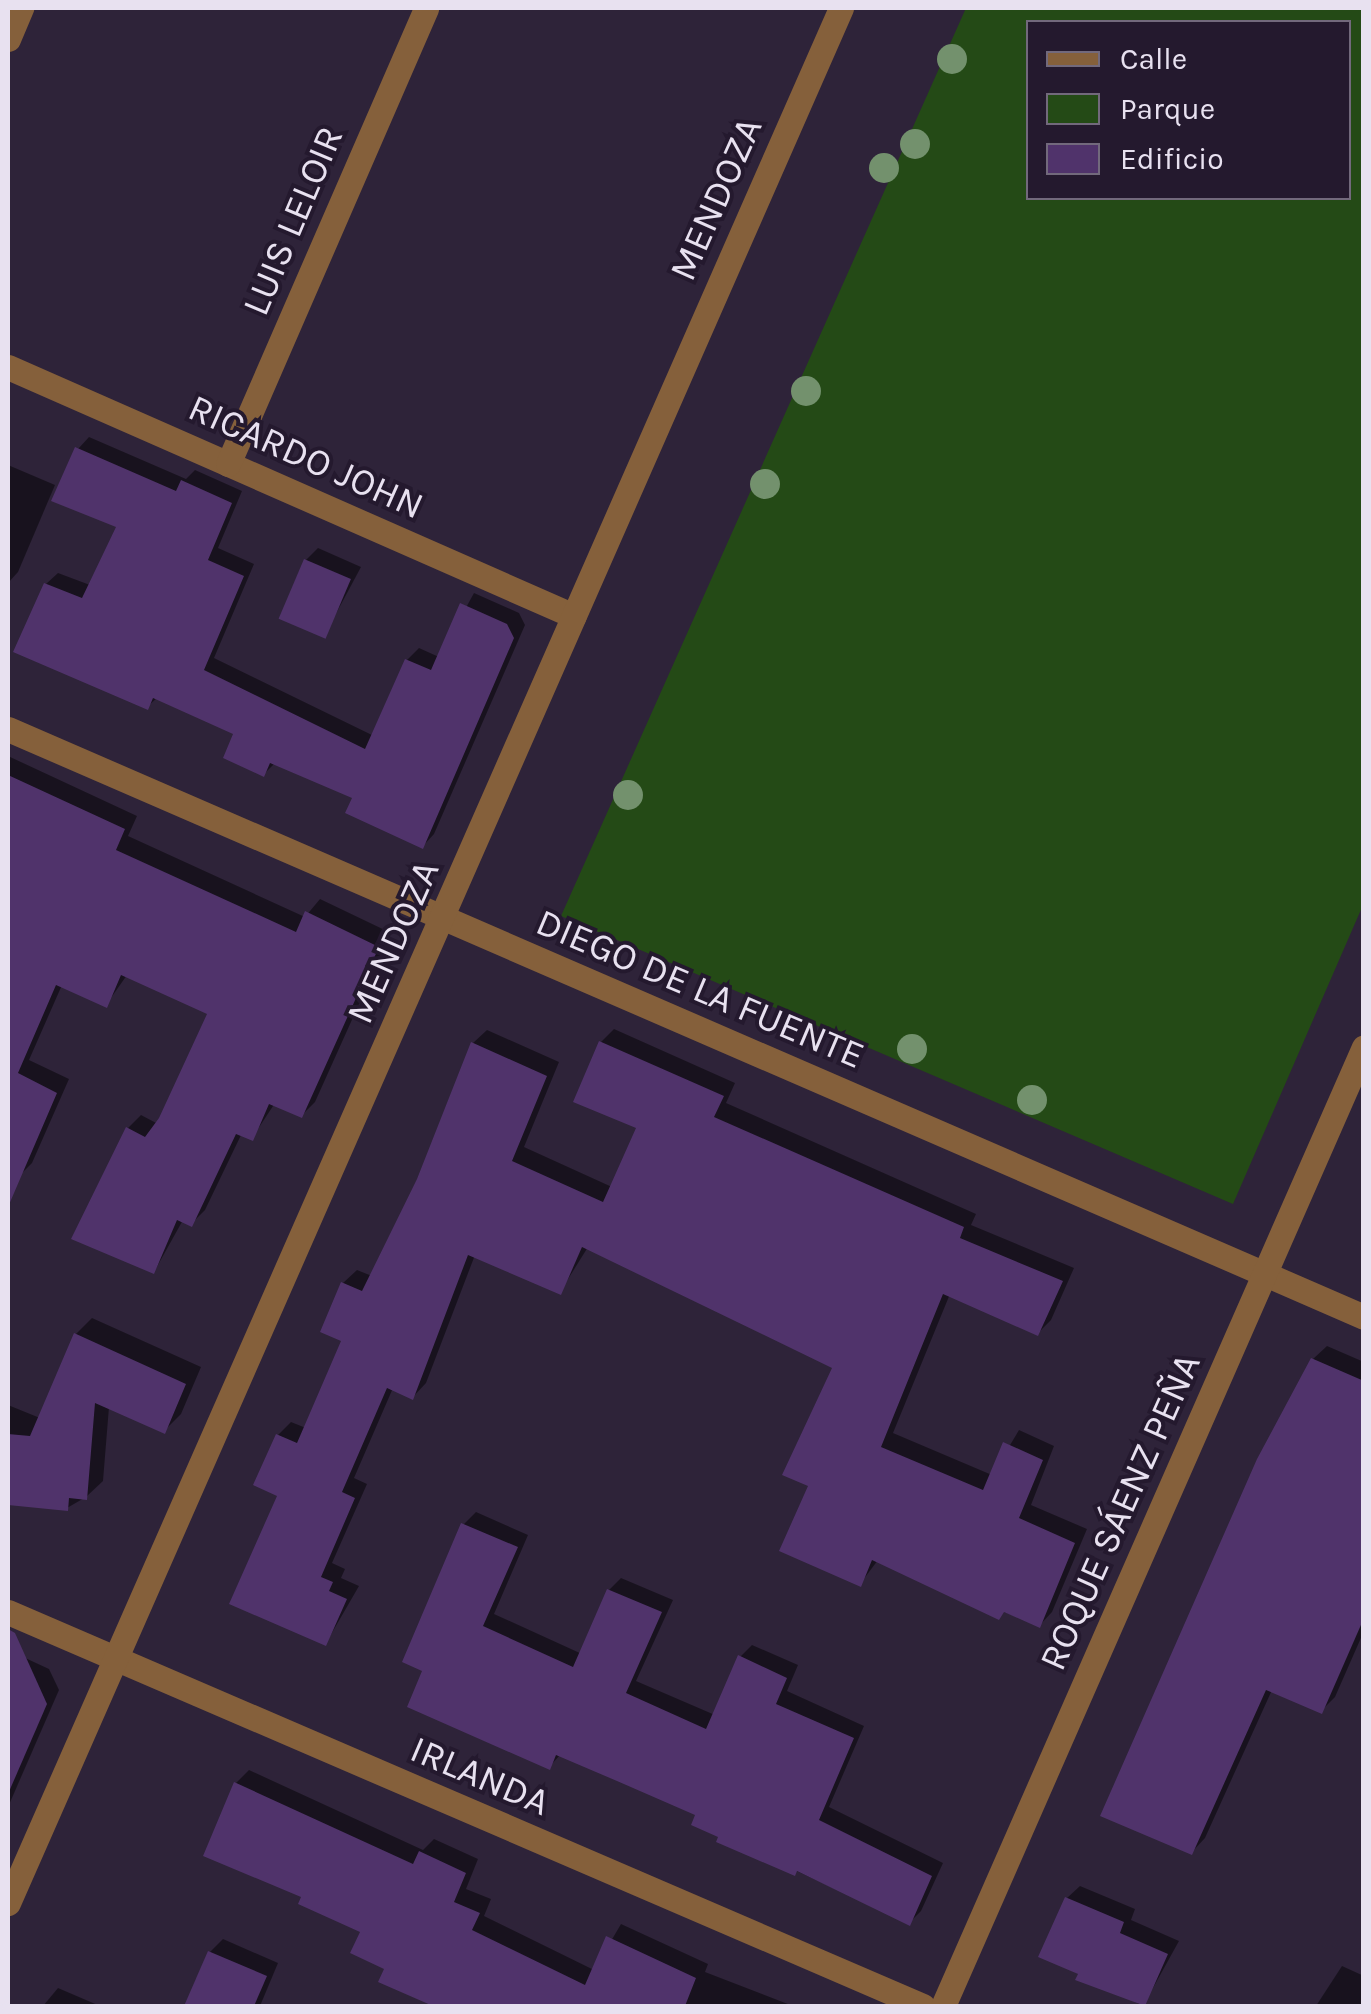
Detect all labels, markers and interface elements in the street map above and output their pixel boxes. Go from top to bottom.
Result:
legend [1026,20,1351,200]
text: Calle [1120,41,1187,77]
text: Parque [1120,91,1215,127]
street label: MENDOZA [660,110,772,288]
street label: LUIS LELOIR [233,120,353,322]
text: Edificio [1120,141,1224,177]
street label: RICARDO JOHN [182,385,430,529]
street label: MENDOZA [337,853,449,1031]
street label: DIEGO DE LA FUENTE [529,899,871,1079]
street label: ROQUE SÁENZ PEÑA [1030,1347,1210,1677]
street label: IRLANDA [404,1726,556,1826]

